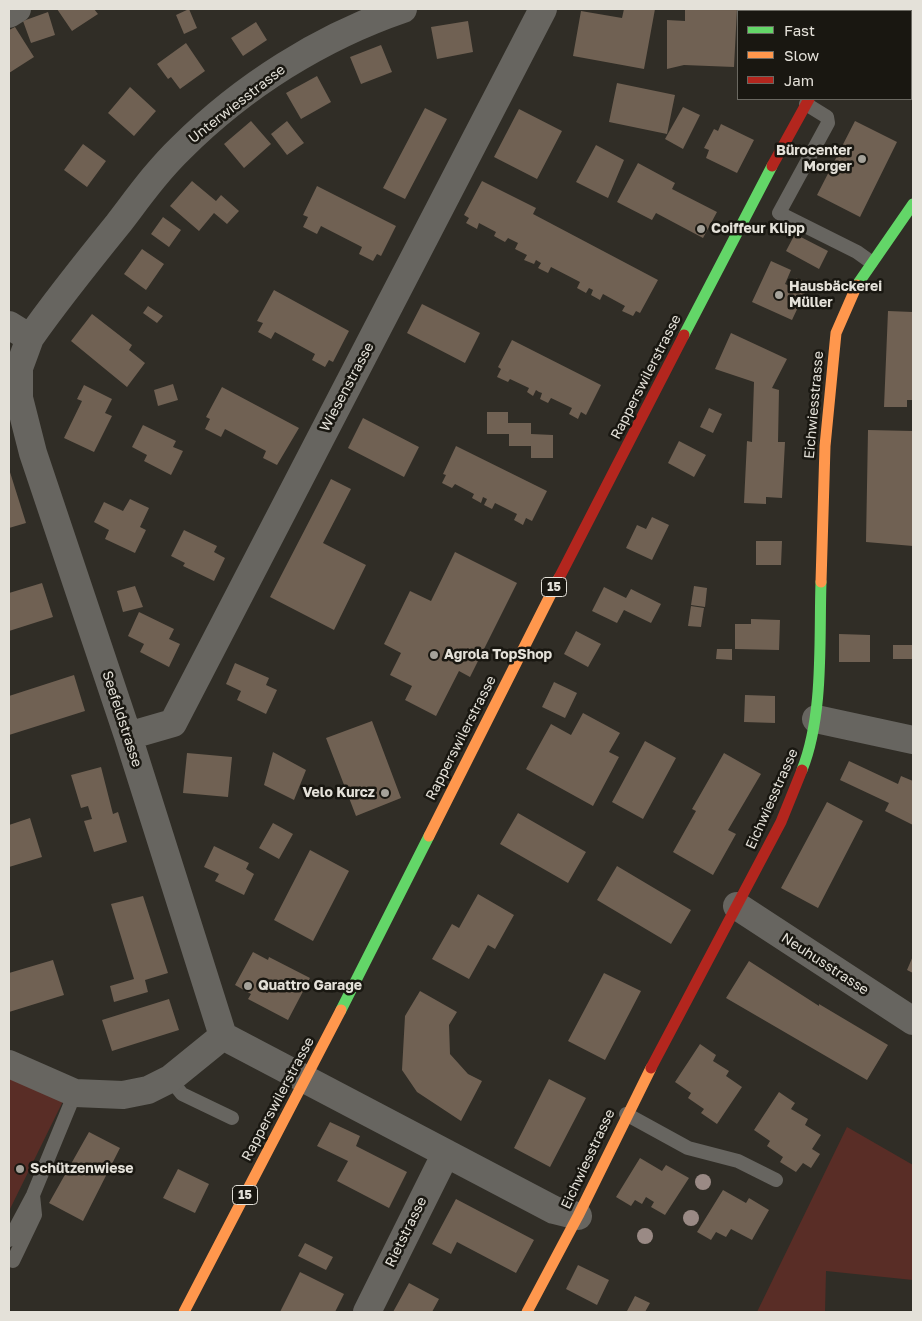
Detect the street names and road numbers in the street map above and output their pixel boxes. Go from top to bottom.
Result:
street label: Unterwiesstrasse [185,61,289,147]
street label: Rapperswilerstrasse [607,312,685,442]
street label: Wiesenstrasse [316,339,378,435]
street label: Eichwiesstrasse [801,350,827,460]
road number: 15 [542,578,566,596]
street label: Seefeldstrasse [99,669,145,769]
street label: Rapperswilerstrasse [422,673,500,803]
street label: Eichwiesstrasse [742,746,802,852]
street label: Neuhusstrasse [778,929,872,999]
street label: Rapperswilerstrasse [238,1034,318,1164]
street label: Eichwiesstrasse [558,1106,618,1212]
road number: 15 [232,1186,258,1204]
street label: Rietstrasse [382,1194,430,1270]

